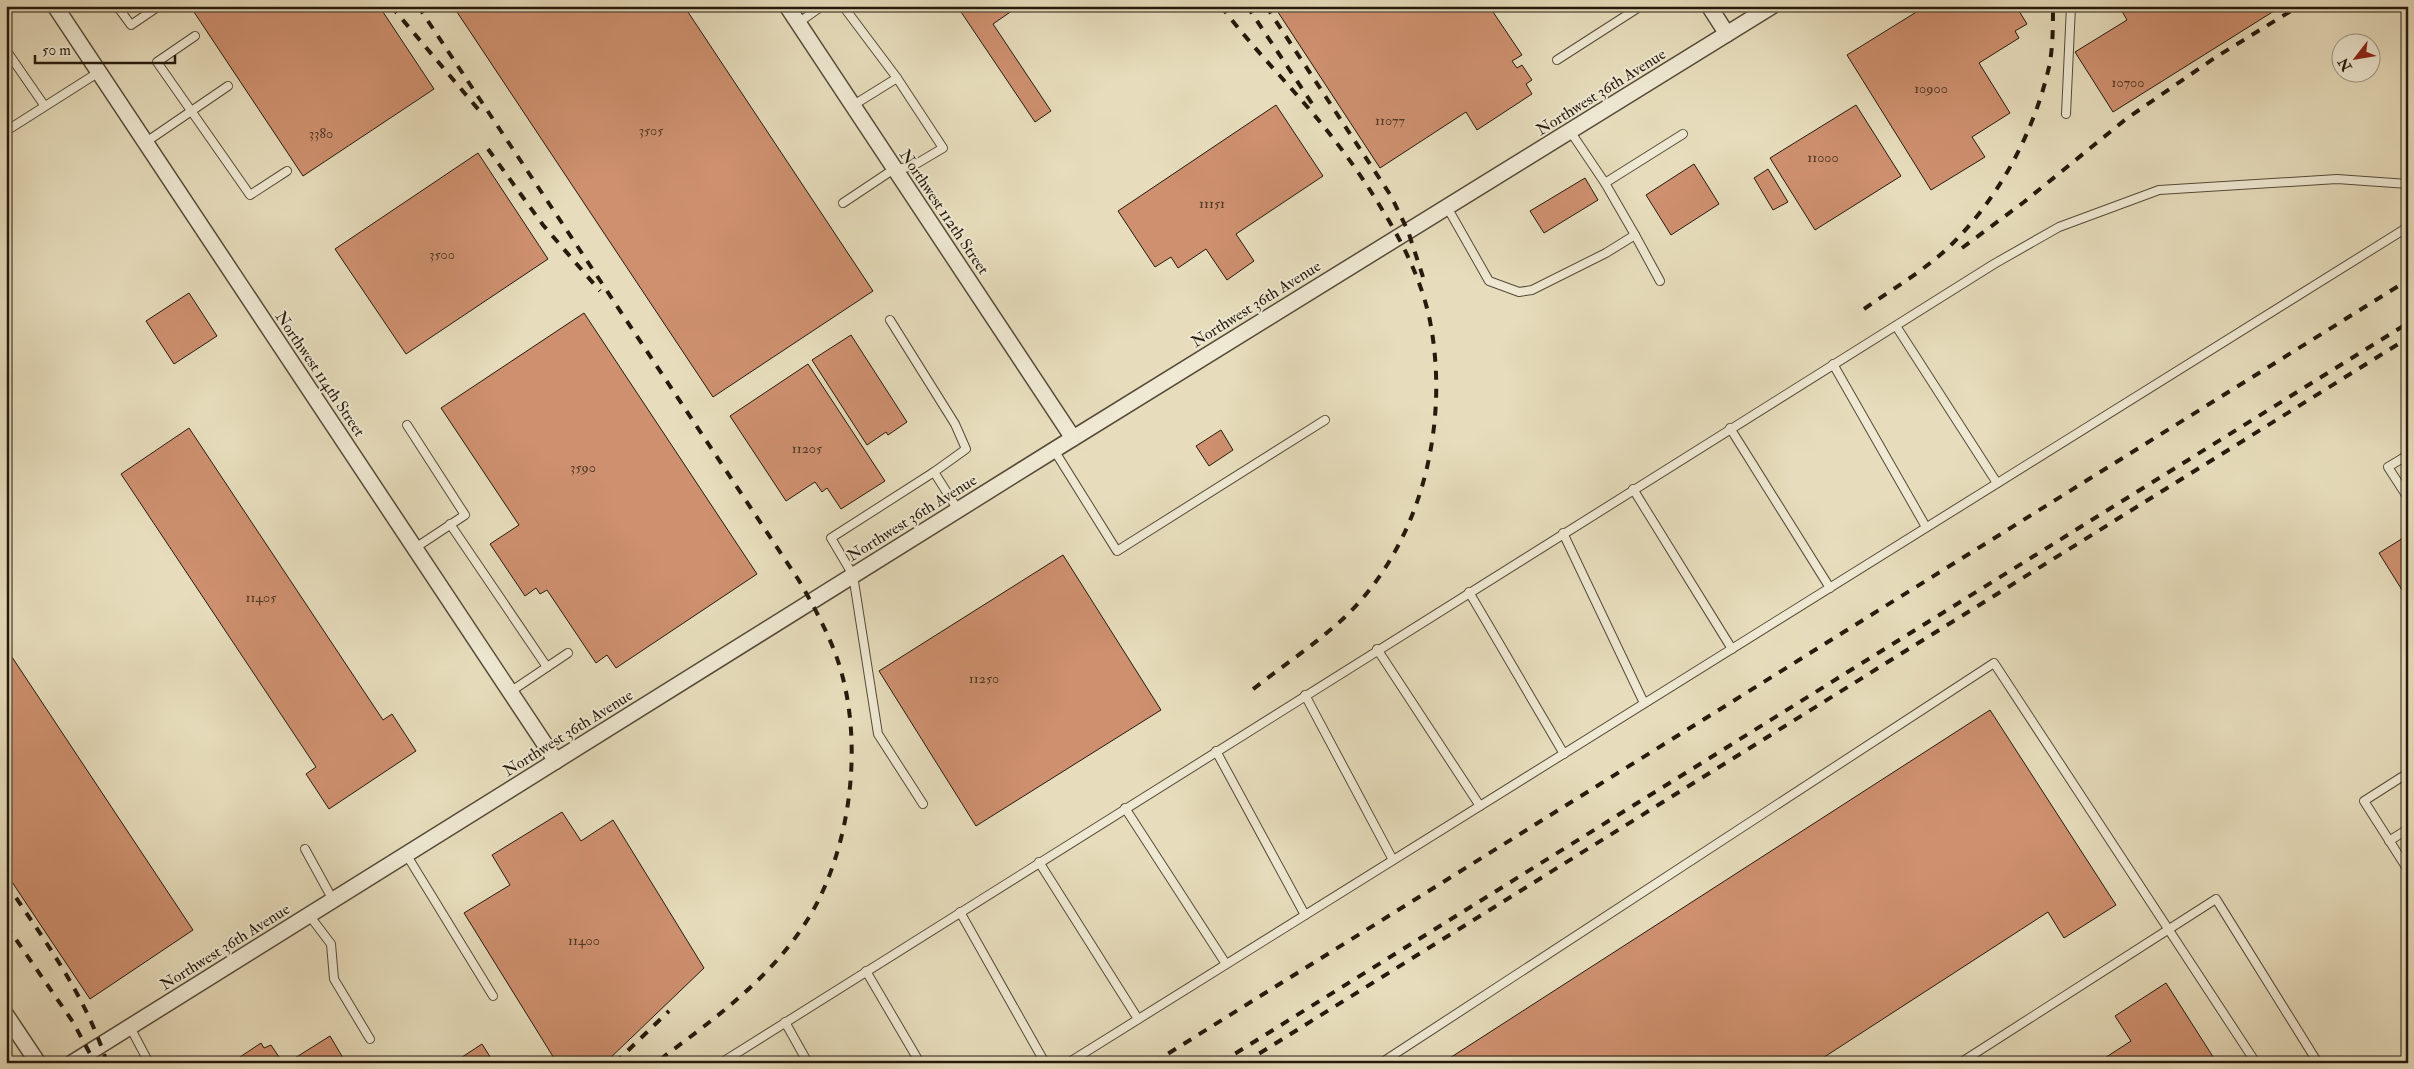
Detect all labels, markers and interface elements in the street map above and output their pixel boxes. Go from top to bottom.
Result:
scale bar [35,32,175,64]
north arrow [2332,32,2382,82]
text: 50 m [42,41,71,60]
street label: Northwest 36th Avenue [1533,44,1670,140]
text: N [2335,54,2356,75]
house number: 10700 [2112,74,2144,91]
house number: 10900 [1914,80,1948,97]
house number: 11077 [1375,112,1406,129]
house number: 3505 [639,122,664,139]
house number: 3380 [309,125,333,142]
street label: Northwest 112th Street [895,146,993,278]
house number: 11000 [1807,149,1839,166]
house number: 11151 [1199,195,1225,212]
house number: 3500 [429,246,455,263]
street label: Northwest 36th Avenue [1188,256,1325,352]
street label: Northwest 114th Street [271,307,369,441]
house number: 11205 [792,440,823,457]
house number: 3590 [570,459,596,476]
street label: Northwest 36th Avenue [844,470,981,566]
house number: 11405 [246,589,277,606]
house number: 11250 [969,670,999,687]
street label: Northwest 36th Avenue [500,685,637,781]
street label: Northwest 36th Avenue [157,899,294,995]
house number: 11400 [568,932,600,949]

